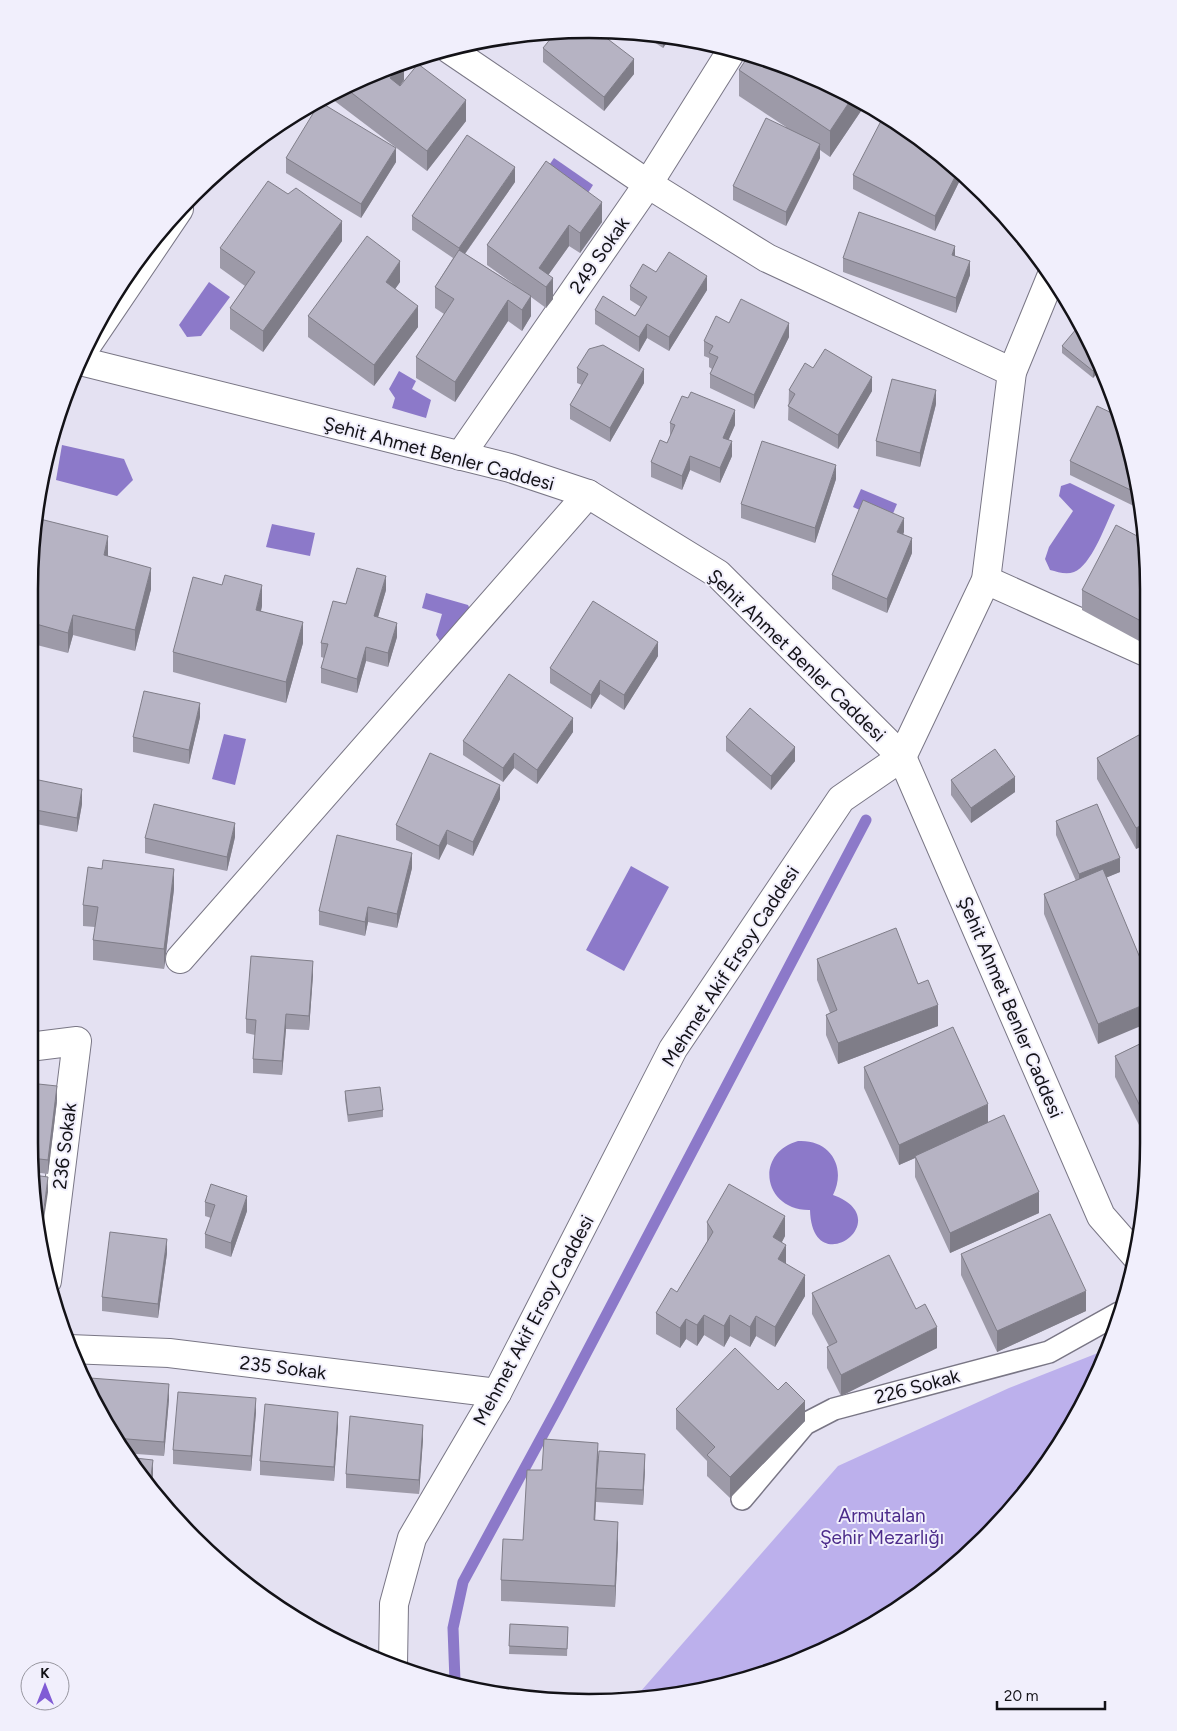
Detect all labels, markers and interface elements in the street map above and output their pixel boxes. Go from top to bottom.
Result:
street label: 249 Sokak [565,212,635,298]
street label: Şehit Ahmet Benler Caddesi [321,412,557,495]
street label: Şehit Ahmet Benler Caddesi [703,564,890,746]
street label: Mehmet Akif Ersoy Caddesi [657,861,804,1071]
street label: Şehit Ahmet Benler Caddesi [953,893,1068,1121]
street label: 236 Sokak [48,1101,81,1191]
street label: Mehmet Akif Ersoy Caddesi [468,1211,599,1429]
street label: 235 Sokak [238,1351,328,1384]
street label: 226 Sokak [872,1364,963,1409]
park label: Armutalan Şehir Mezarlığı [820,1504,944,1549]
north arrow [20,1661,70,1711]
text: K [40,1665,50,1682]
scale bar [997,1678,1104,1710]
text: 20 m [1004,1687,1038,1705]

